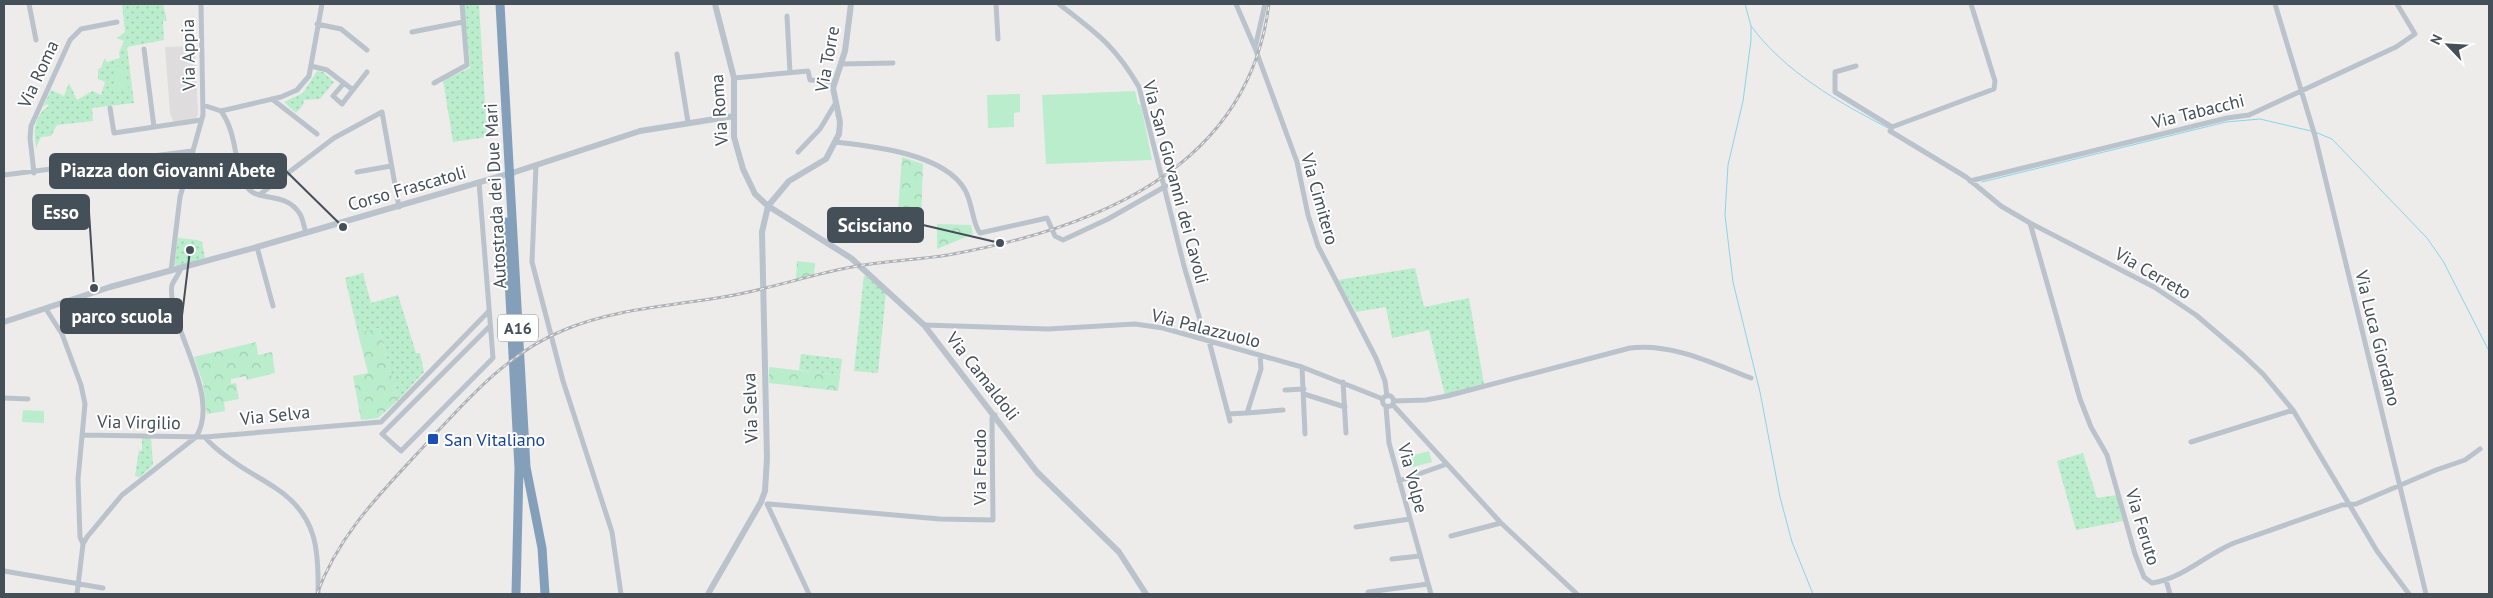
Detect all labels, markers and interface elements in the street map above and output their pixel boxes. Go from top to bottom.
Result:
street label: Via Appia [176,19,200,92]
north arrow [2423,20,2473,70]
street label: Via Torre [810,24,844,95]
text: N [2426,32,2446,47]
street label: Via Roma [12,37,64,112]
street label: Via Roma [705,73,733,148]
street label: Via San Giovanni dei Cavoli [1137,77,1214,286]
street label: Via Tabacchi [2148,88,2247,134]
street label: Autostrada dei Due Mari [479,103,511,289]
street label: Via Cimitero [1296,150,1344,247]
callout: Piazza don Giovanni Abete [50,154,286,188]
text: Piazza don Giovanni Abete [61,158,275,182]
street label: Corso Frascatoli [345,160,469,216]
callout: Esso [33,195,89,229]
text: Esso [43,200,79,224]
callout: Scisciano [828,208,923,242]
text: Scisciano [838,213,912,237]
street label: Via Cerreto [2110,241,2195,304]
street label: Via Luca Giordano [2350,267,2406,408]
callout: parco scuola [61,299,182,333]
street label: Via Palazzuolo [1148,303,1263,353]
text: parco scuola [72,304,172,328]
road number: A16 [498,314,538,342]
street label: Via Camaldoli [941,326,1025,425]
street label: Via Selva [737,372,763,445]
street label: Via Selva [238,400,311,430]
street label: Via Virgilio [96,410,181,434]
place label: San Vitaliano [444,428,545,451]
street label: Via Feudo [968,429,991,506]
marker: San Vitaliano [426,432,440,446]
street label: Via Volpe [1392,440,1433,515]
street label: Via Feruto [2120,485,2165,568]

